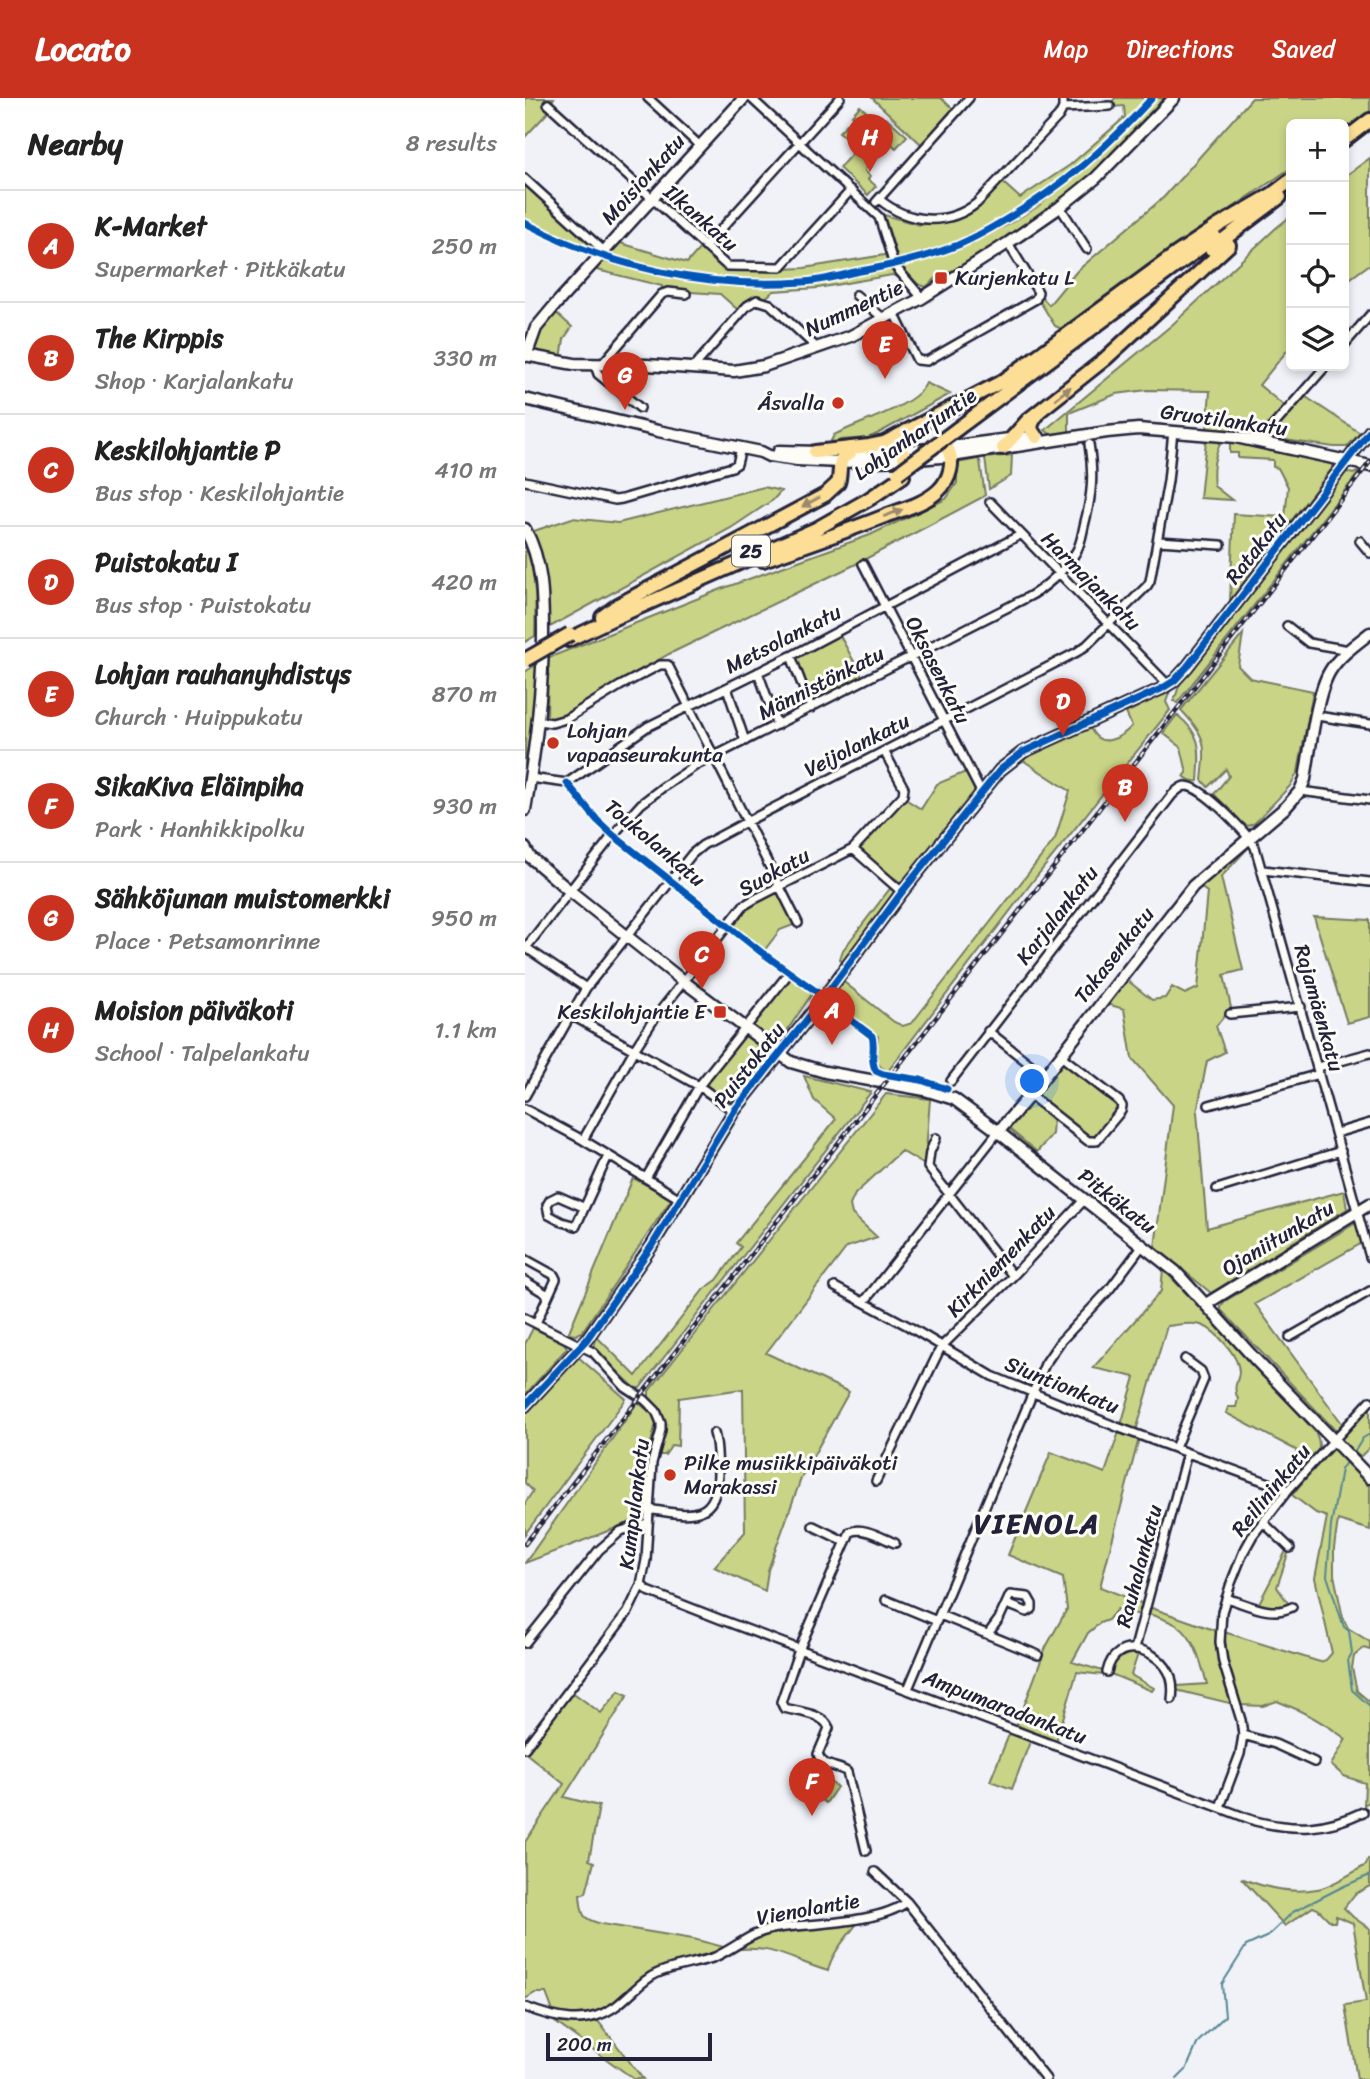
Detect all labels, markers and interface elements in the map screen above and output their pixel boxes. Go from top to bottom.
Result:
text: Locato [35,20,131,78]
text: Map [1044,28,1088,70]
text: Directions [1126,28,1234,70]
text: Saved [1272,28,1335,70]
pin: H [847,114,893,172]
text: Nearby [28,117,123,171]
map controls [1286,119,1349,371]
button: + [1286,119,1349,182]
text: 8 results [406,123,497,164]
street label: Moisionkatu [591,124,695,234]
street label: Ilkankatu [654,174,747,262]
button: − [1286,182,1349,245]
text: K-Market [95,203,206,249]
text: A [43,226,59,267]
text: 250 m [431,226,497,267]
button: locate [1286,245,1349,308]
text: Supermarket · Pitkäkatu [95,249,346,290]
place label: Kurjenkatu L [955,259,1074,297]
street label: Nummentie [798,268,910,348]
marker: Kurjenkatu L [933,270,949,286]
button: layers [1286,308,1349,371]
text: The Kirppis [95,315,223,361]
pin: E [862,321,908,379]
text: B [44,338,58,379]
text: 330 m [434,338,497,379]
pin: G [602,352,648,410]
text: Shop · Karjalankatu [95,361,293,402]
street label: Lohjanharjuntie [845,377,985,491]
place label: Åsvalla [757,384,824,422]
one-way arrow [1054,385,1072,400]
street label: Gruotilankatu [1158,392,1290,448]
marker: Åsvalla [830,395,846,411]
text: Keskilohjantie P [95,427,280,473]
text: C [44,450,58,491]
text: 410 m [435,450,497,491]
text: Bus stop · Keskilohjantie [95,473,344,514]
one-way arrow [801,496,821,508]
street label: Ratakatu [1215,502,1297,593]
one-way arrow [882,508,903,519]
street label: Harmajankatu [1032,522,1151,641]
road number: 25 [732,535,770,566]
text: Puistokatu I [95,539,237,585]
text: D [44,562,58,603]
text: 420 m [431,562,497,603]
text: Bus stop · Puistokatu [95,585,311,626]
street label: Metsolankatu [718,593,849,685]
street label: Oksasenkatu [894,609,982,731]
street label: Männistönkatu [751,635,891,731]
text: Lohjan rauhanyhdistys [95,651,351,697]
text: E [45,674,57,715]
text: 870 m [432,674,497,715]
pin: D [1040,678,1086,736]
text: Church · Huippukatu [95,697,303,738]
street label: Veijolankatu [797,702,917,788]
place label: Lohjan vapaaseurakunta [567,712,723,774]
marker: Lohjan vapaaseurakunta [545,735,561,751]
text: SikaKiva Eläinpiha [95,763,304,809]
pin: B [1102,764,1148,822]
text: F [45,786,57,827]
text: 930 m [432,786,497,827]
street label: Toukolankatu [596,789,714,897]
text: Park · Hanhikkipolku [95,809,305,850]
street label: Suokatu [731,836,818,907]
street label: Karjalankatu [1006,856,1109,973]
text: Sähköjunan muistomerkki [95,875,390,921]
street label: Takasenkatu [1064,897,1165,1012]
text: G [44,898,58,939]
text: 950 m [431,898,497,939]
text: Place · Petsamonrinne [95,921,320,962]
pin: C [679,931,725,989]
street label: Rajamäenkatu [1283,940,1356,1077]
text: Moision päiväkoti [95,987,293,1033]
pin: A [809,987,855,1045]
place label: Keskilohjantie E [557,993,707,1031]
marker: Keskilohjantie E [712,1004,728,1020]
text: H [43,1010,59,1051]
text: 1.1 km [434,1010,497,1051]
street label: Puistokatu [703,1013,796,1117]
text: School · Talpelankatu [95,1033,310,1074]
your location [1015,1064,1049,1098]
street label: Pitkäkatu [1069,1158,1165,1244]
street label: Ojaniitunkatu [1214,1189,1342,1287]
street label: Kirkniemenkatu [937,1195,1065,1327]
street label: Siuntionkatu [999,1345,1125,1425]
street label: Reilininkatu [1221,1435,1321,1545]
street label: Kumpulankatu [607,1436,661,1572]
place label: Pilke musiikkipäiväkoti Marakassi [684,1444,898,1506]
marker: Pilke musiikkipäiväkoti Marakassi [662,1467,678,1483]
district label: VIENOLA [974,1499,1100,1548]
street label: Rauhalankatu [1104,1500,1174,1632]
street label: Ampumaradankatu [916,1658,1093,1756]
pin: F [789,1758,835,1816]
street label: Vienolantie [754,1881,862,1937]
text: 200 m [557,2028,612,2061]
scale bar [546,2030,712,2062]

